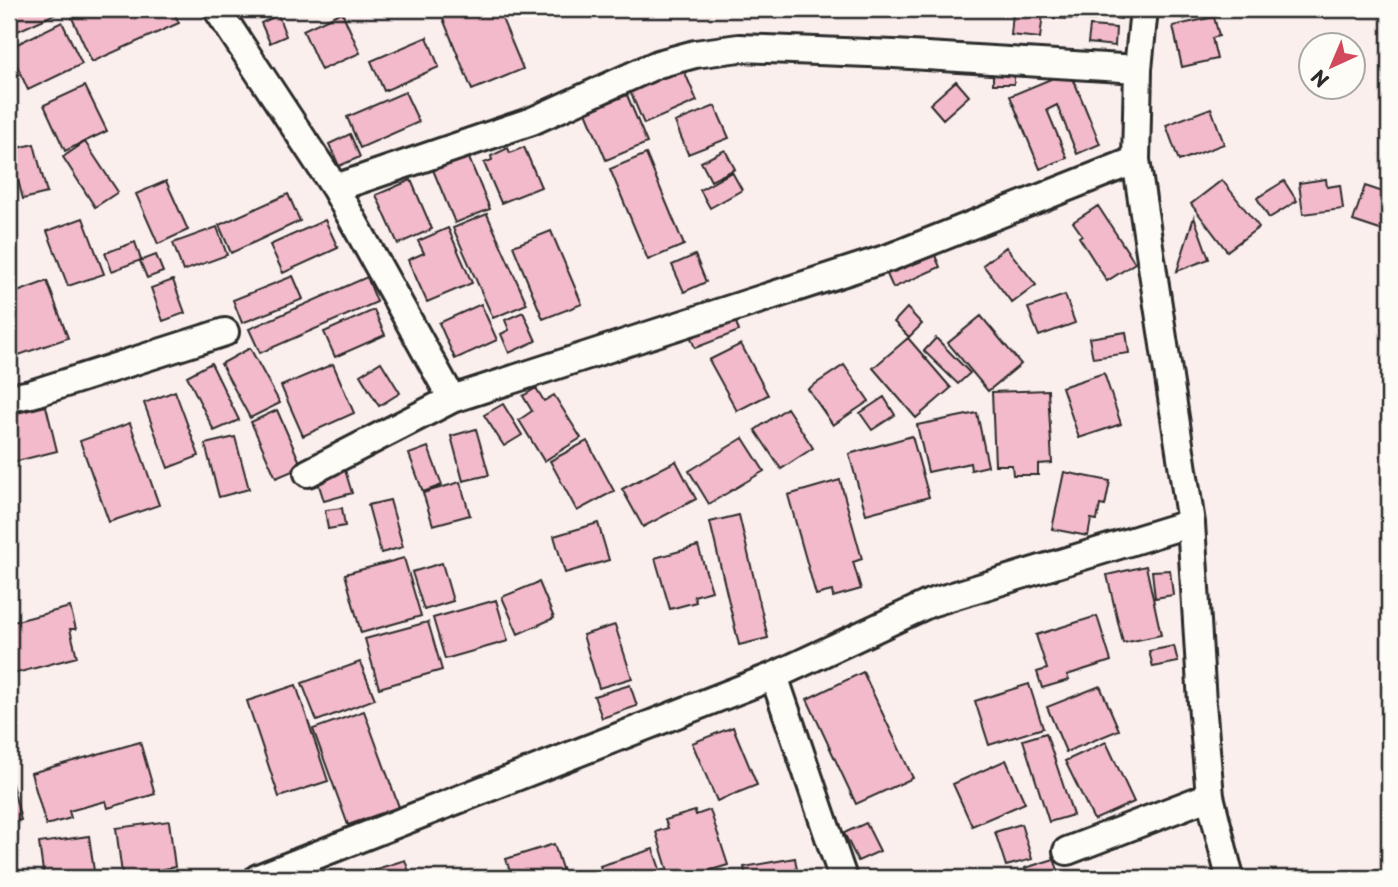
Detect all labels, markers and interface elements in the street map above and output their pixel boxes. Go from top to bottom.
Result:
north arrow [1296,32,1366,102]
text: N [1304,64,1335,94]

